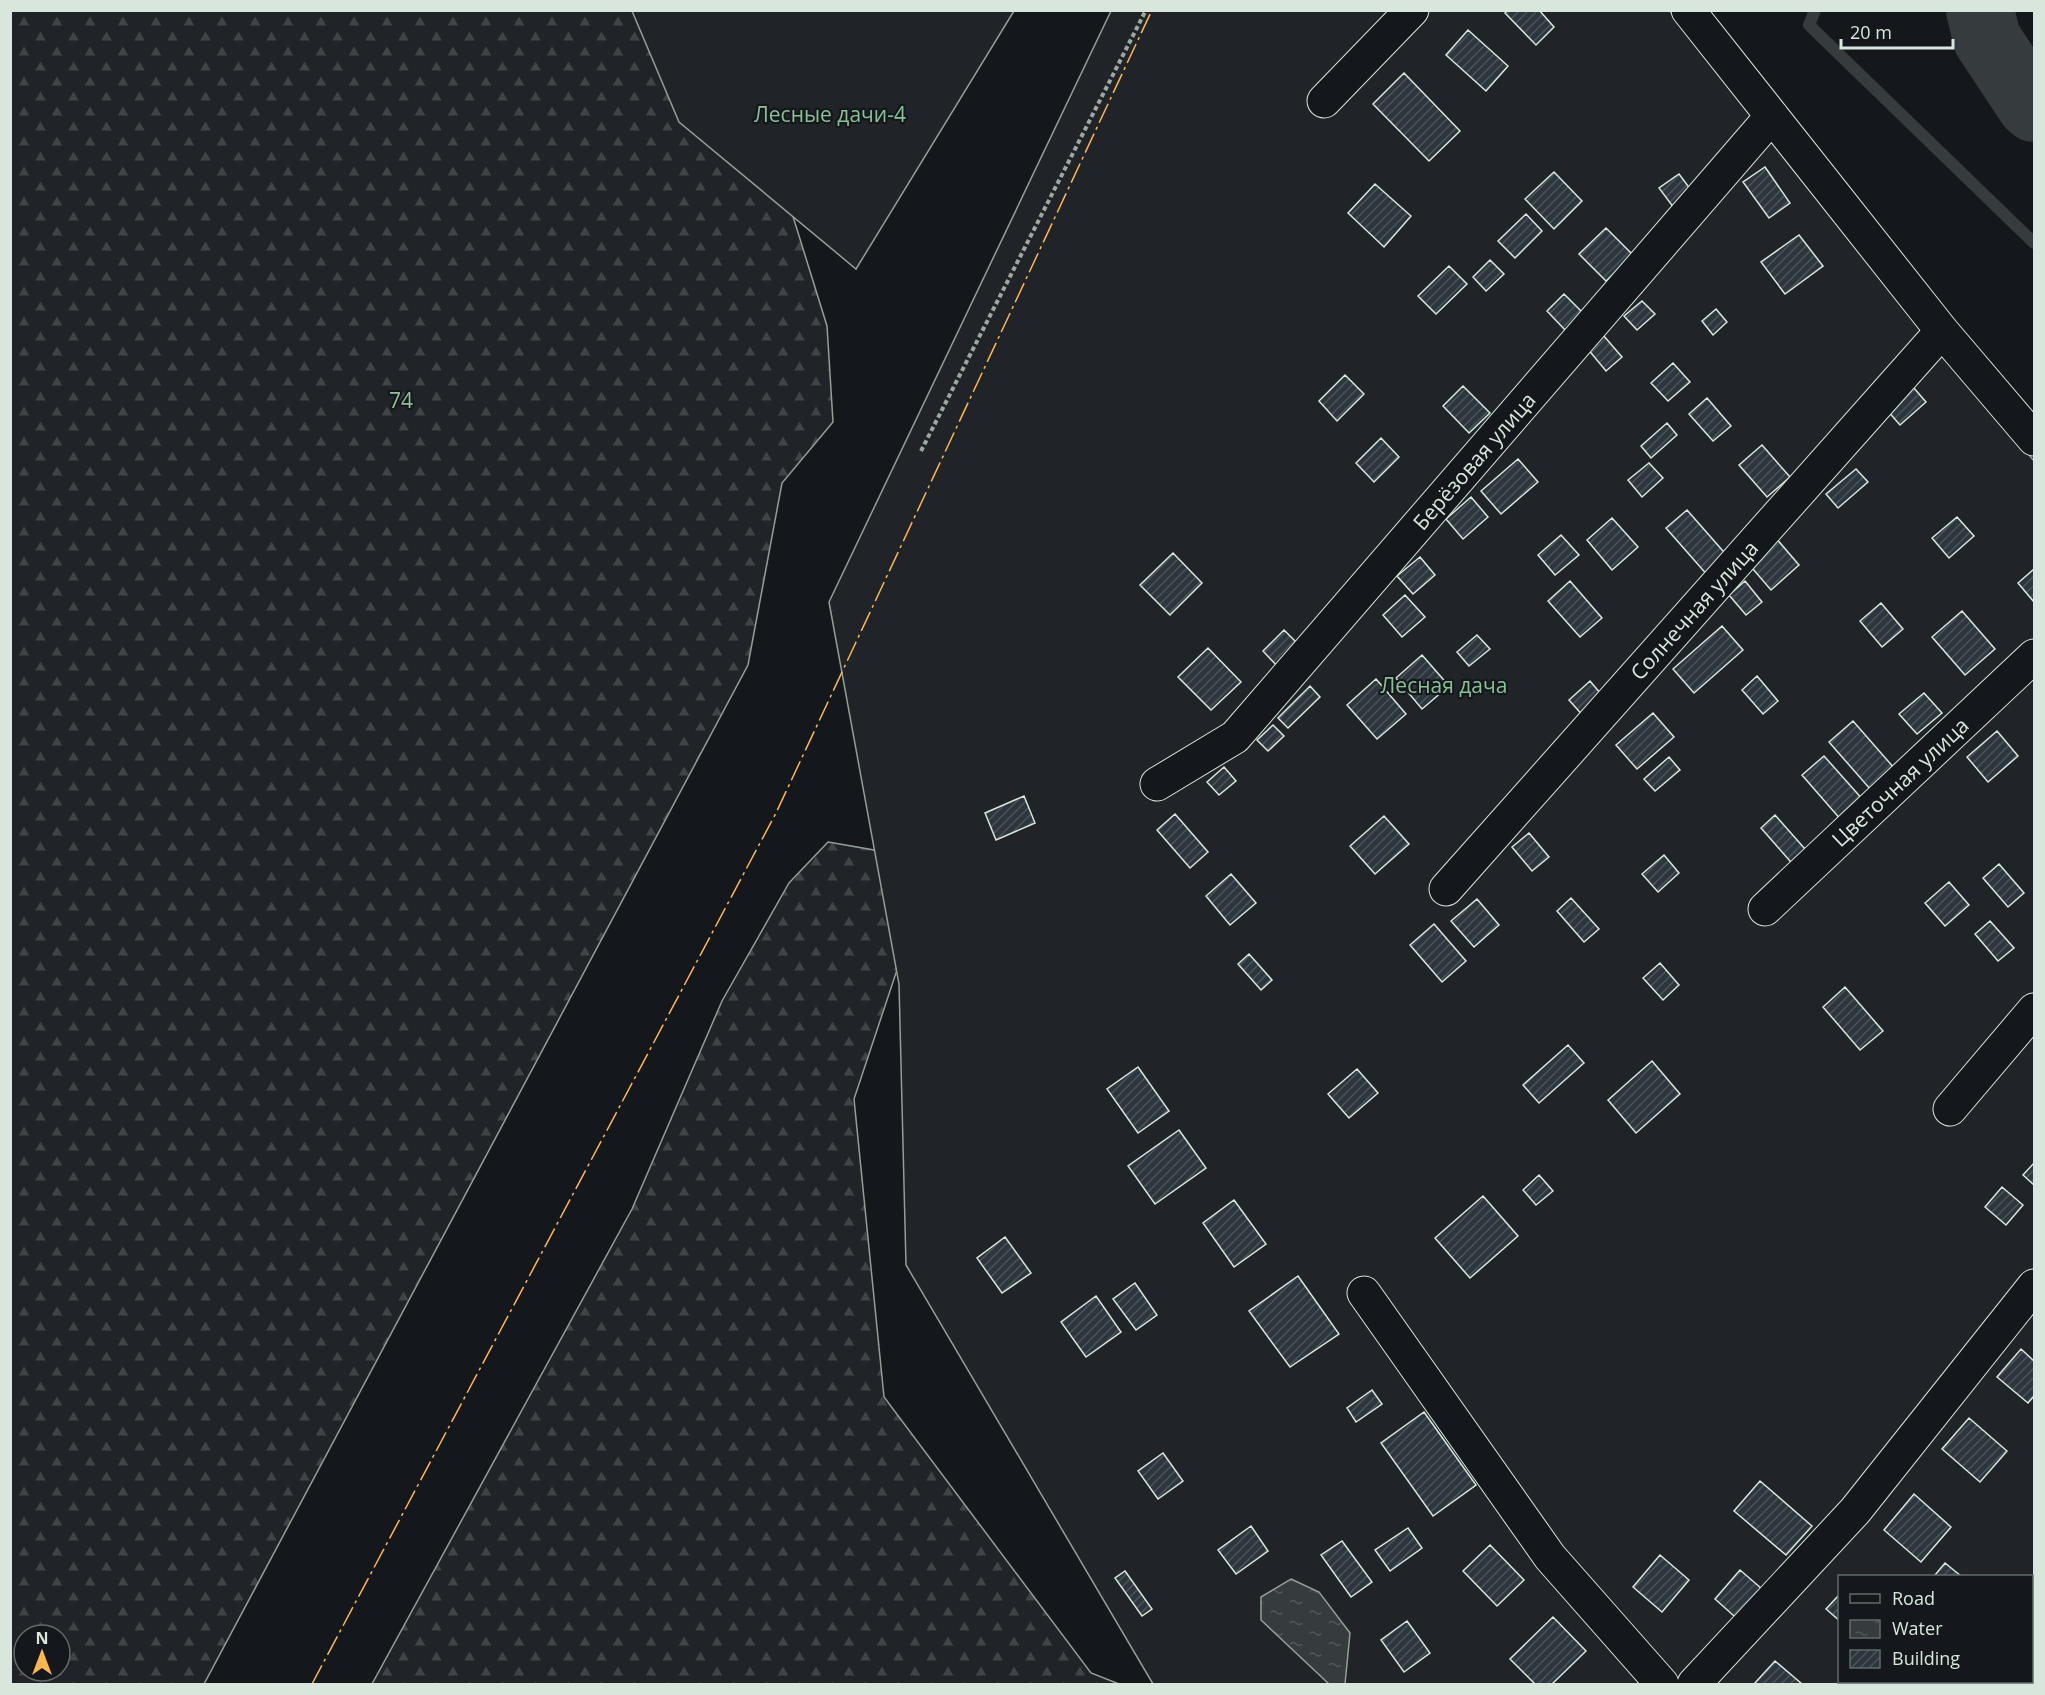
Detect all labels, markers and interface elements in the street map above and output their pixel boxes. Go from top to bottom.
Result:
scale bar [1841,12,1954,50]
text: 20 m [1850,20,1892,44]
park label: Лесные дачи-4 [754,100,906,128]
park label: 74 [389,386,413,414]
street label: Берёзовая улица [1406,386,1542,536]
street label: Солнечная улица [1624,534,1764,686]
park label: Лесная дача [1381,671,1507,699]
street label: Цветочная улица [1826,711,1974,853]
legend [1838,1575,2033,1683]
text: Road [1892,1586,1935,1610]
text: Water [1892,1616,1943,1640]
north arrow [12,1623,72,1683]
text: N [35,1627,49,1649]
text: Building [1892,1646,1960,1670]

